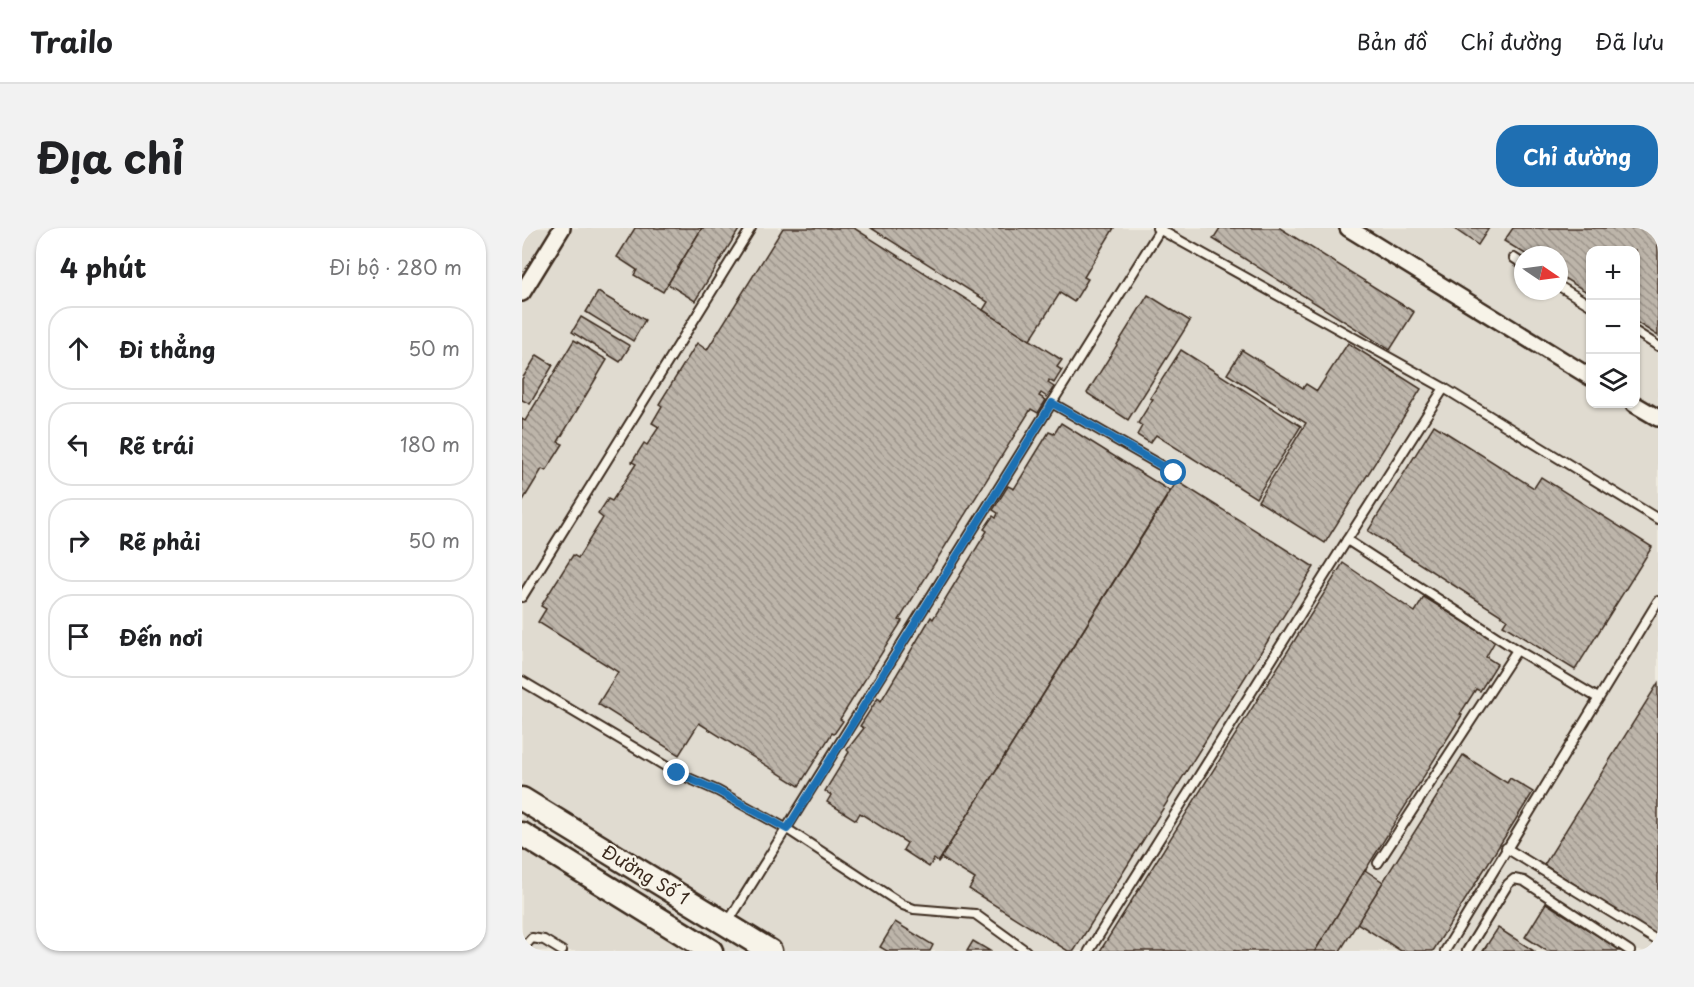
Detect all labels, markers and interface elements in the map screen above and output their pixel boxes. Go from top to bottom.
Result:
text: Trailo [30,20,113,63]
text: Bản đồ [1357,25,1427,57]
text: Chỉ đường [1460,25,1562,57]
text: Đã lưu [1595,25,1664,57]
text: Địa chỉ [36,125,184,188]
button: Chỉ đường [1496,125,1658,187]
north arrow [1514,246,1568,300]
map controls [1586,246,1640,408]
button: + [1586,246,1640,300]
text: 4 phút [60,248,146,287]
text: Đi bộ · 280 m [329,252,462,282]
button: − [1586,300,1640,354]
icon: ahead [62,332,95,365]
text: Đi thẳng [119,332,215,365]
text: 50 m [408,333,460,363]
button: layers [1586,354,1640,408]
icon: left [62,428,95,461]
text: Rẽ trái [119,428,194,461]
text: 180 m [400,429,460,459]
route start [1160,459,1186,485]
icon: right [62,524,95,557]
text: Rẽ phải [119,524,201,557]
text: 50 m [408,525,460,555]
icon: arrive [62,620,95,653]
text: Đến nơi [119,620,203,653]
route end [663,759,689,785]
street label: Đường Số 1 [597,837,695,911]

